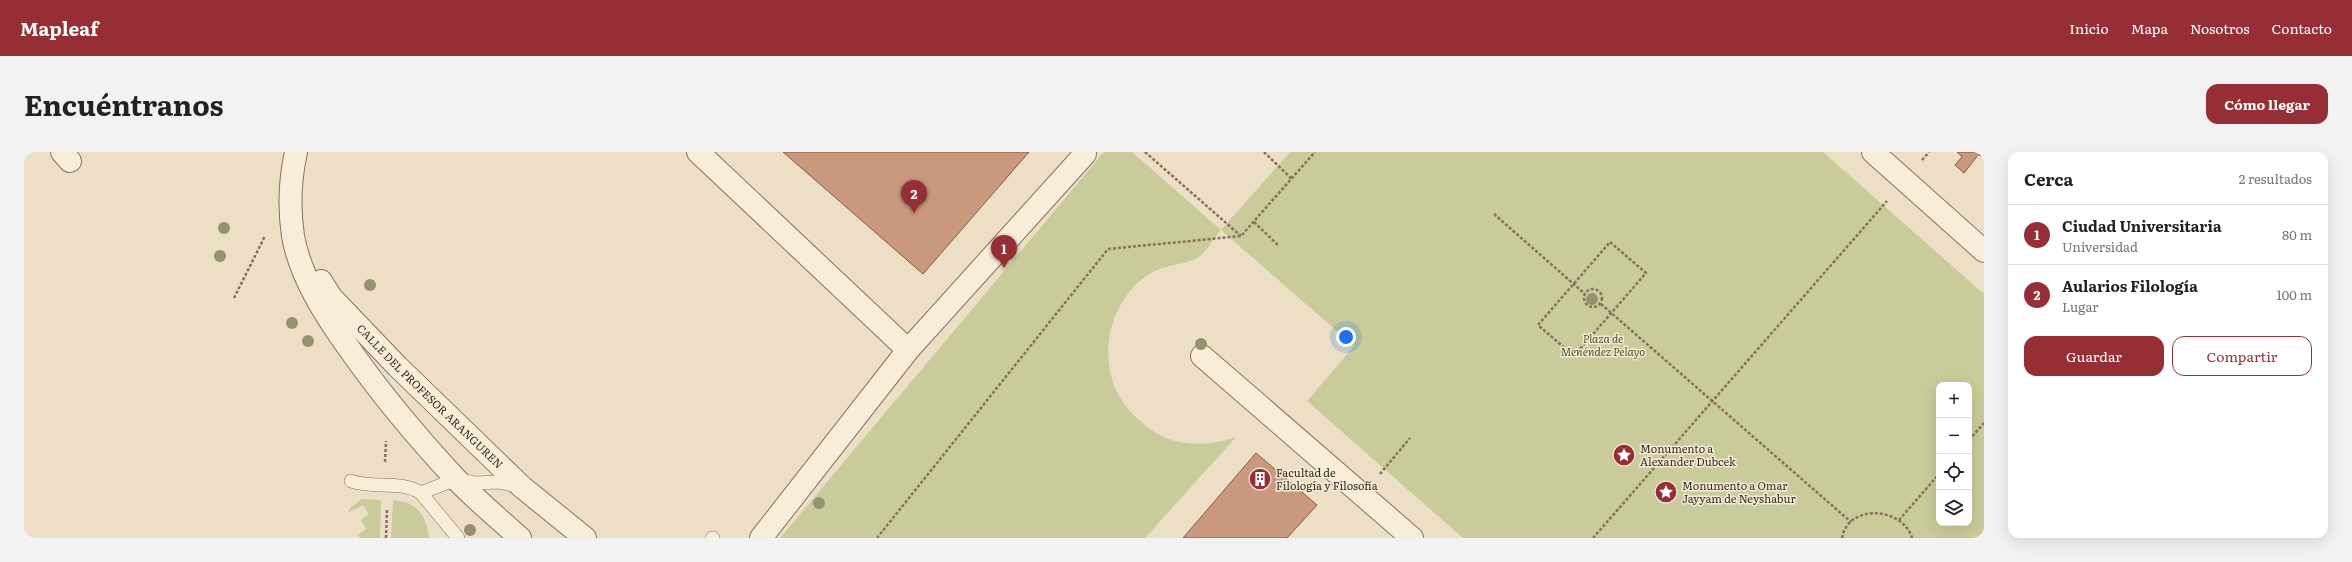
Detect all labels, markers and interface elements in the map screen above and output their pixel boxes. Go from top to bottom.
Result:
text: Mapleaf [20,14,98,42]
text: Inicio [2069,18,2109,38]
text: Mapa [2131,18,2168,38]
text: Nosotros [2190,18,2250,38]
text: Contacto [2272,18,2332,38]
text: Encuéntranos [24,83,223,125]
button: Cómo llegar [2206,84,2328,124]
text: Cerca [2024,166,2073,191]
text: 2 resultados [2239,169,2312,188]
pin: 2 [901,180,927,213]
text: Ciudad Universitaria [2062,214,2222,237]
text: 1 [2034,225,2040,244]
text: 80 m [2282,225,2312,244]
pin: 1 [991,235,1017,268]
text: Universidad [2062,237,2138,256]
text: Aularios Filología [2062,274,2198,297]
text: 2 [2034,285,2040,304]
text: 100 m [2276,285,2312,304]
text: Lugar [2062,297,2098,316]
street label: CALLE DEL PROFESOR ARANGUREN [354,320,507,472]
your location [1336,327,1356,347]
park label: Plaza de Menéndez Pelayo [1561,330,1645,359]
button: Guardar [2024,336,2164,376]
button: Compartir [2172,336,2312,376]
map controls [1936,382,1972,526]
button: + [1936,382,1972,418]
button: − [1936,418,1972,454]
place label: Monumento a Alexander Dubcek [1640,440,1736,469]
place icon: Monumento a Alexander Dubcek [1611,442,1637,468]
button: locate [1936,454,1972,490]
place label: Facultad de Filología y Filosofía [1276,464,1378,493]
building icon: Facultad de Filología y Filosofía [1247,466,1273,492]
place label: Monumento a Omar Jayyam de Neyshabur [1682,477,1796,506]
place icon: Monumento a Omar Jayyam de Neyshabur [1653,479,1679,505]
button: layers [1936,490,1972,526]

